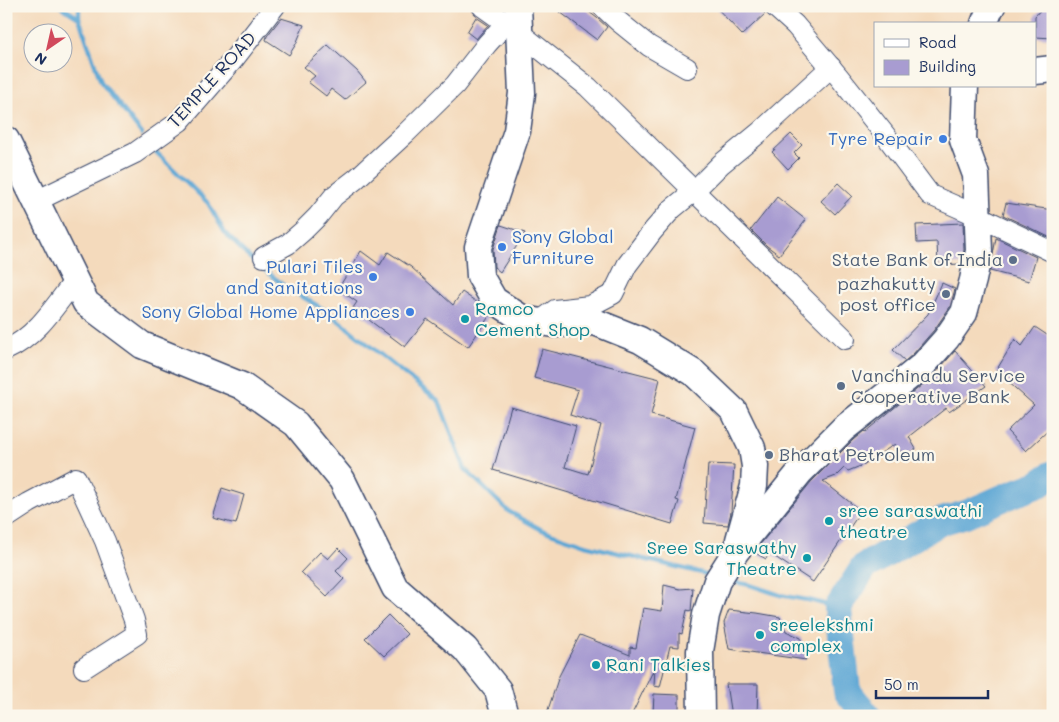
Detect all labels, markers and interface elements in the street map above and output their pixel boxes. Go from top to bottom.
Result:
north arrow [22,22,72,72]
legend [874,22,1036,88]
street label: TEMPLE ROAD [162,26,261,133]
text: Road [919,32,956,52]
text: N [31,48,50,70]
text: Building [919,56,976,76]
place label: Tyre Repair [828,126,933,150]
marker: Tyre Repair [937,133,949,145]
place label: Sony Global Furniture [512,224,614,269]
marker: Sony Global Furniture [496,241,508,253]
place label: State Bank of India [832,247,1003,271]
place label: Pulari Tiles and Sanitations [226,254,363,299]
marker: State Bank of India [1007,254,1019,266]
marker: Pulari Tiles and Sanitations [367,271,379,283]
place label: pazhakutty post office [838,271,936,316]
marker: pazhakutty post office [940,288,952,300]
place label: Ramco Cement Shop [475,296,590,341]
place label: Sony Global Home Appliances [141,299,400,323]
marker: Sony Global Home Appliances [404,306,416,318]
marker: Ramco Cement Shop [459,313,471,325]
place label: Vanchinadu Service Cooperative Bank [851,363,1025,408]
marker: Vanchinadu Service Cooperative Bank [835,380,847,392]
place label: Bharat Petroleum [779,442,935,466]
marker: Bharat Petroleum [763,449,775,461]
place label: sree saraswathi theatre [839,498,983,543]
marker: sree saraswathi theatre [823,515,835,527]
place label: Sree Saraswathy Theatre [647,535,797,580]
marker: Sree Saraswathy Theatre [801,552,813,564]
place label: sreelekshmi complex [770,612,874,657]
marker: sreelekshmi complex [754,629,766,641]
place label: Rani Talkies [606,652,711,676]
marker: Rani Talkies [590,659,602,671]
scale bar [876,667,989,699]
text: 50 m [884,674,919,694]

